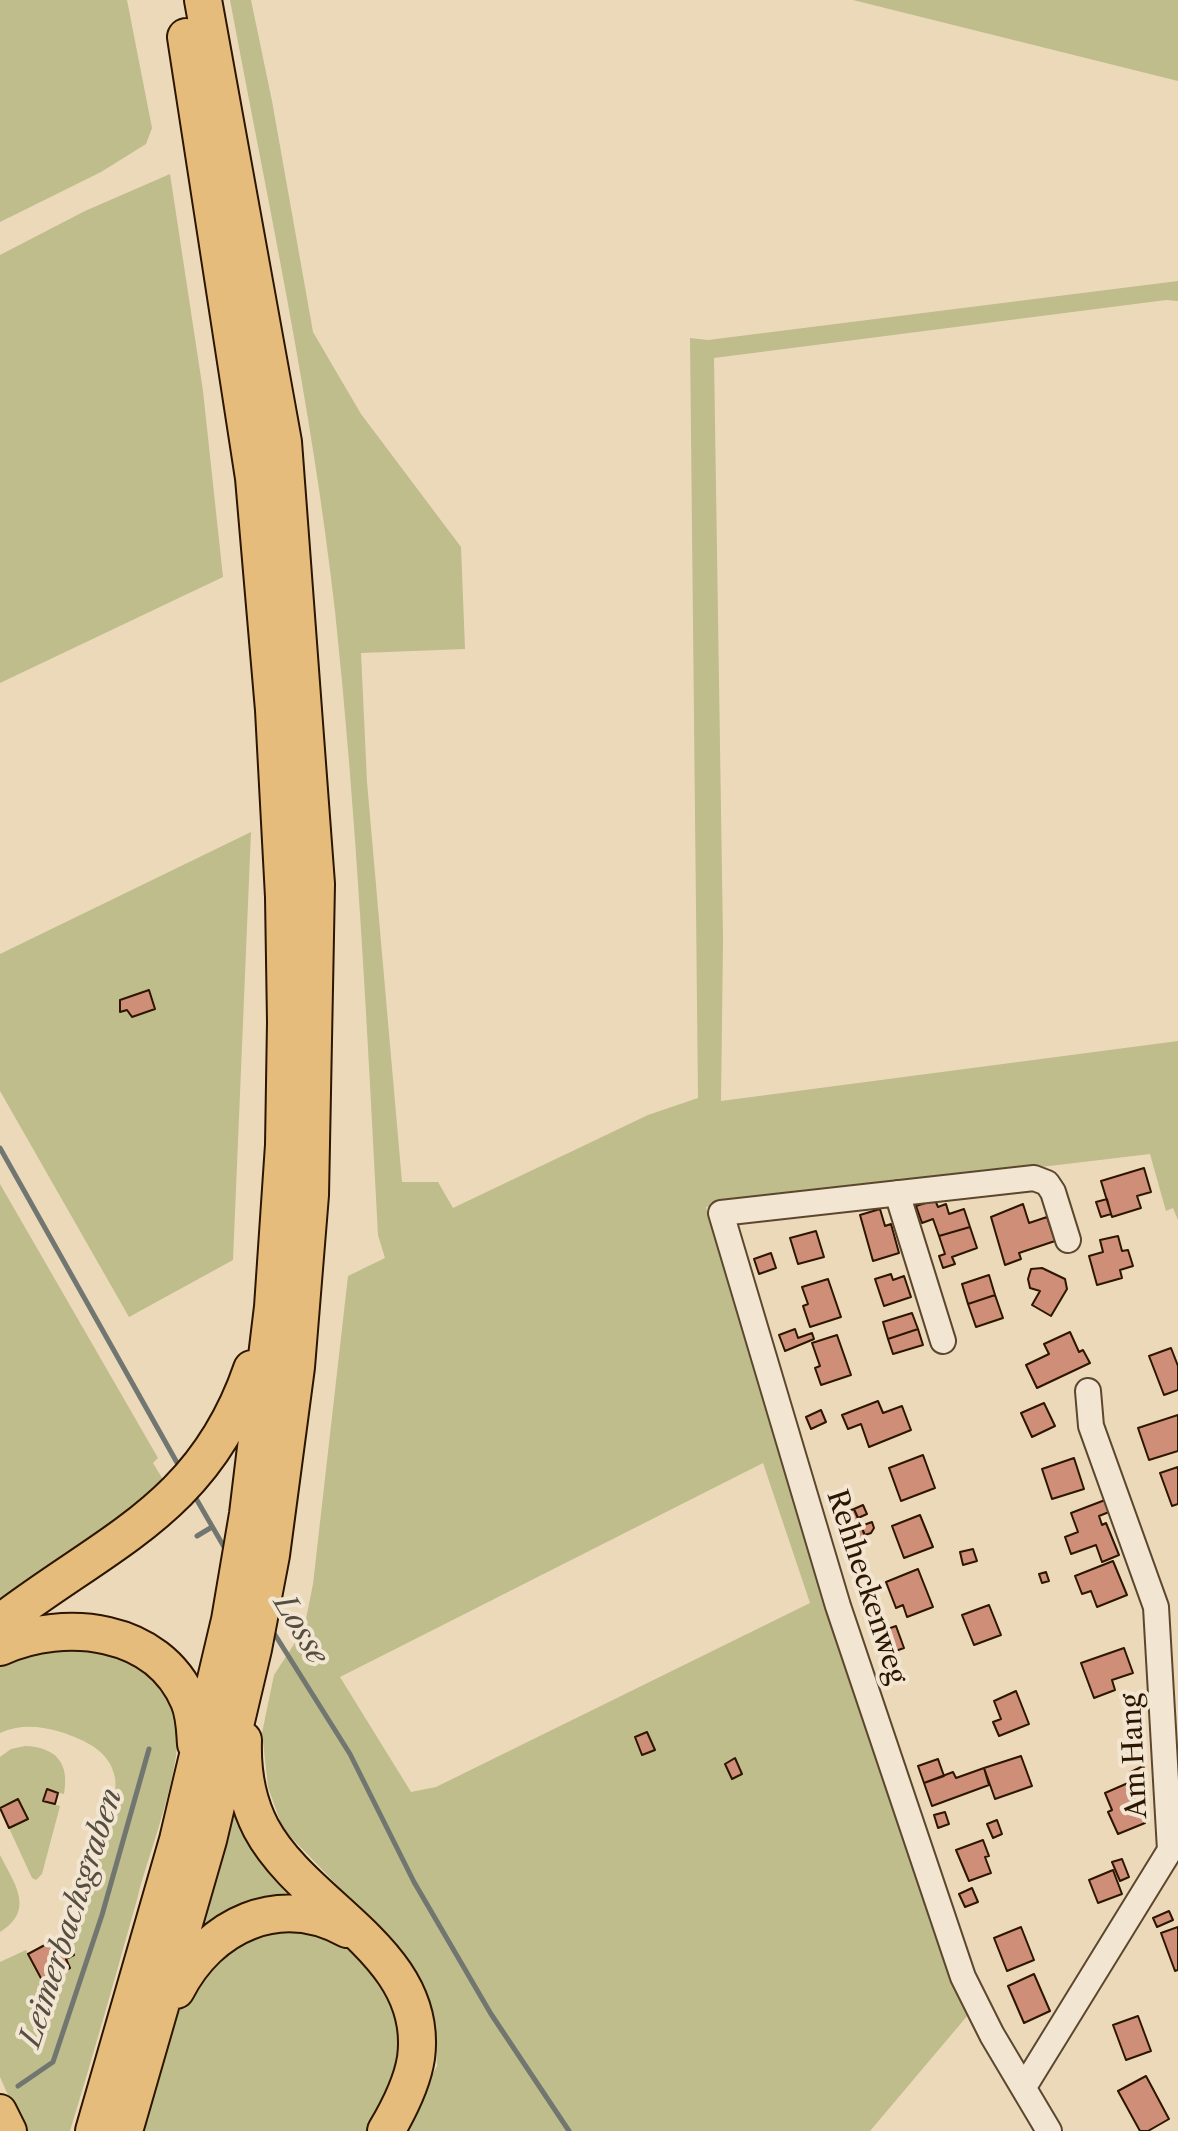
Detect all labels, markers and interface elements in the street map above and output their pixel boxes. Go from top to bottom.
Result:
street label: Rehheckenweg [819,1486,913,1688]
water label: Losse [265,1588,335,1672]
street label: Am Hang [1115,1693,1155,1819]
water label: Leimerbachsgraben [13,1784,131,2052]

